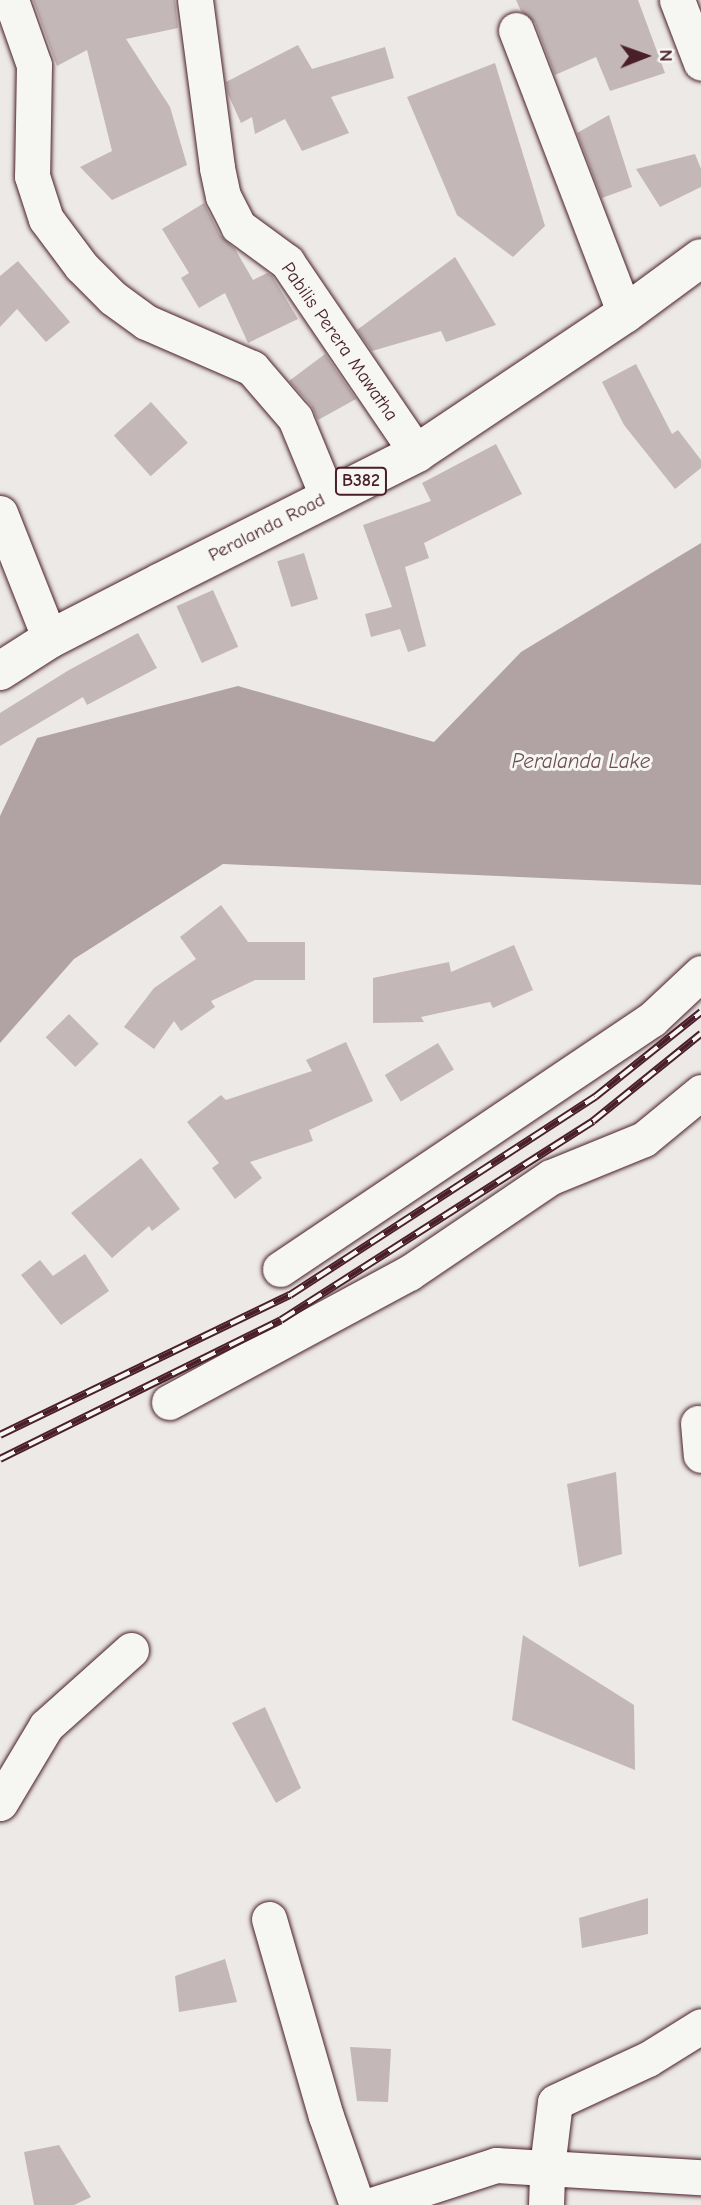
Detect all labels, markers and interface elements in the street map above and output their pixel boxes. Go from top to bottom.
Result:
north arrow [610,21,680,91]
text: N [655,49,677,62]
street label: Pabilis Perera Mawatha [276,258,402,426]
road number: B382 [335,466,387,495]
street label: Peralanda Road [205,489,329,567]
water label: Peralanda Lake [512,748,650,774]

